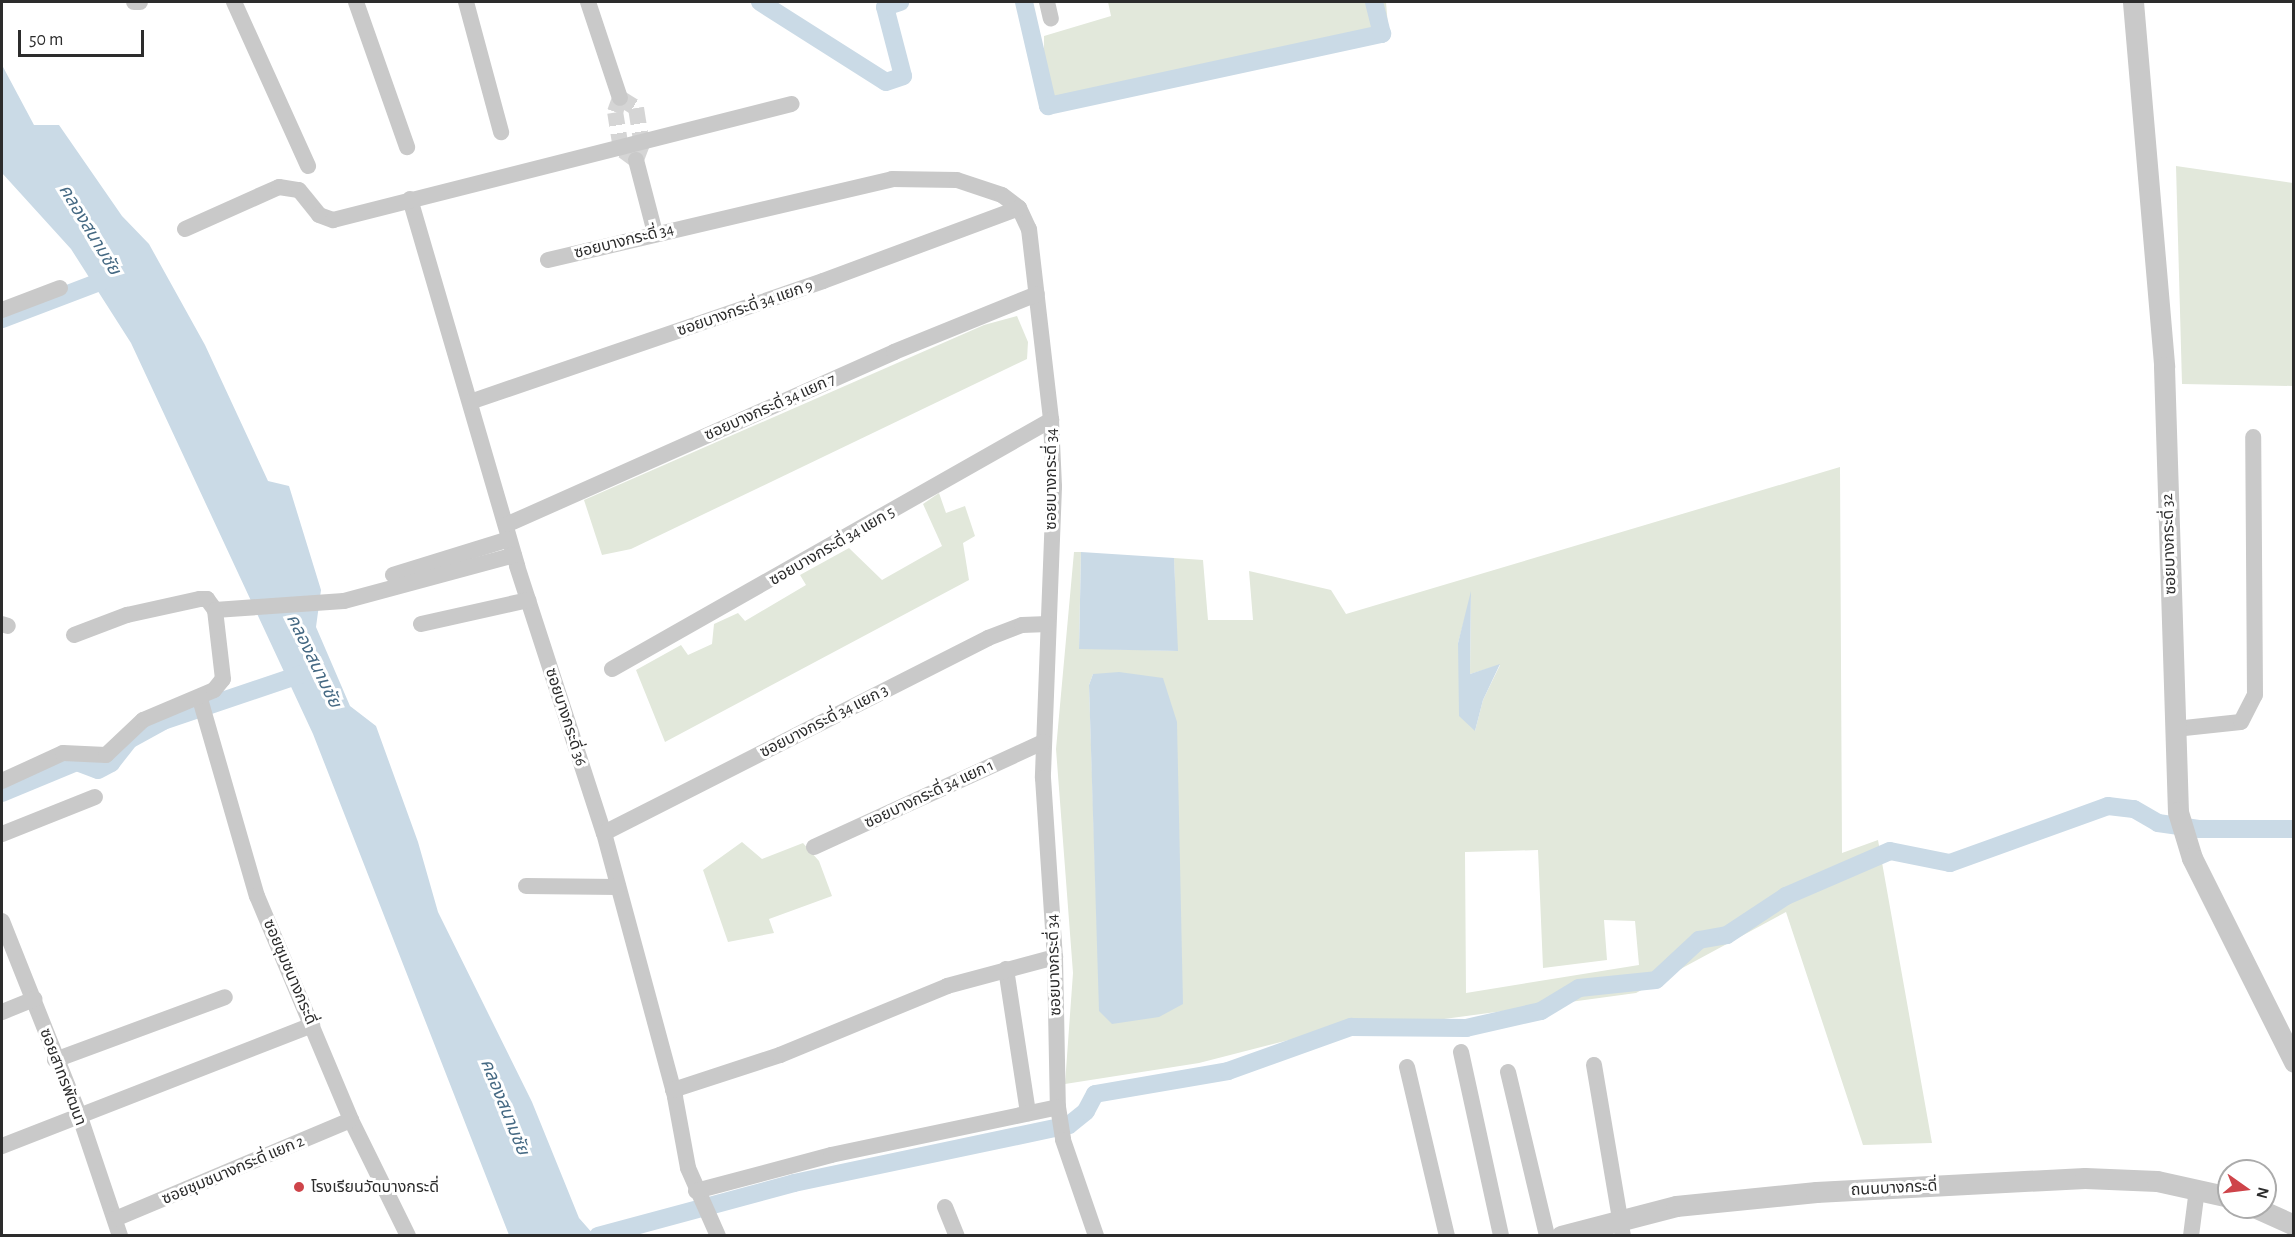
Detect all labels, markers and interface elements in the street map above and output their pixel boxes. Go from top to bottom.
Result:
scale bar [21,18,147,56]
text: 50 m [29,31,63,49]
water label: คลองสนามชัย [54,181,124,279]
street label: ซอยบางกระดี่ 34 [572,219,676,263]
street label: ซอยบางกระดี่ 34 แยก 9 [675,276,815,340]
street label: ซอยบางกระดี่ 34 แยก 7 [701,369,839,445]
street label: ซอยบางกระดี่ 34 [1041,428,1061,530]
street label: ซอยบางกระดี่ 32 [2158,493,2180,595]
street label: ซอยบางกระดี่ 34 แยก 5 [766,502,898,590]
water label: คลองสนามชัย [281,611,345,711]
street label: ซอยบางกระดี่ 36 [541,666,591,768]
street label: ซอยบางกระดี่ 34 แยก 3 [757,680,891,762]
street label: ซอยบางกระดี่ 34 แยก 1 [861,756,997,832]
street label: ซอยบางกระดี่ 34 [1043,914,1065,1016]
street label: ซอยชุมชนางกระดี่ [259,916,321,1028]
street label: ซอยสาทรพัฒนา [36,1026,90,1128]
water label: คลองสนามชัย [475,1056,533,1158]
street label: ซอยชุมชนางกระดี่ แยก 2 [159,1131,307,1209]
north arrow [2217,1159,2277,1219]
street label: ถนนบางกระดี่ [1850,1176,1938,1200]
place label: โรงเรียนวัดบางกระดี่ [311,1177,439,1197]
marker: โรงเรียนวัดบางกระดี่ [292,1180,306,1194]
text: N [2253,1186,2272,1200]

